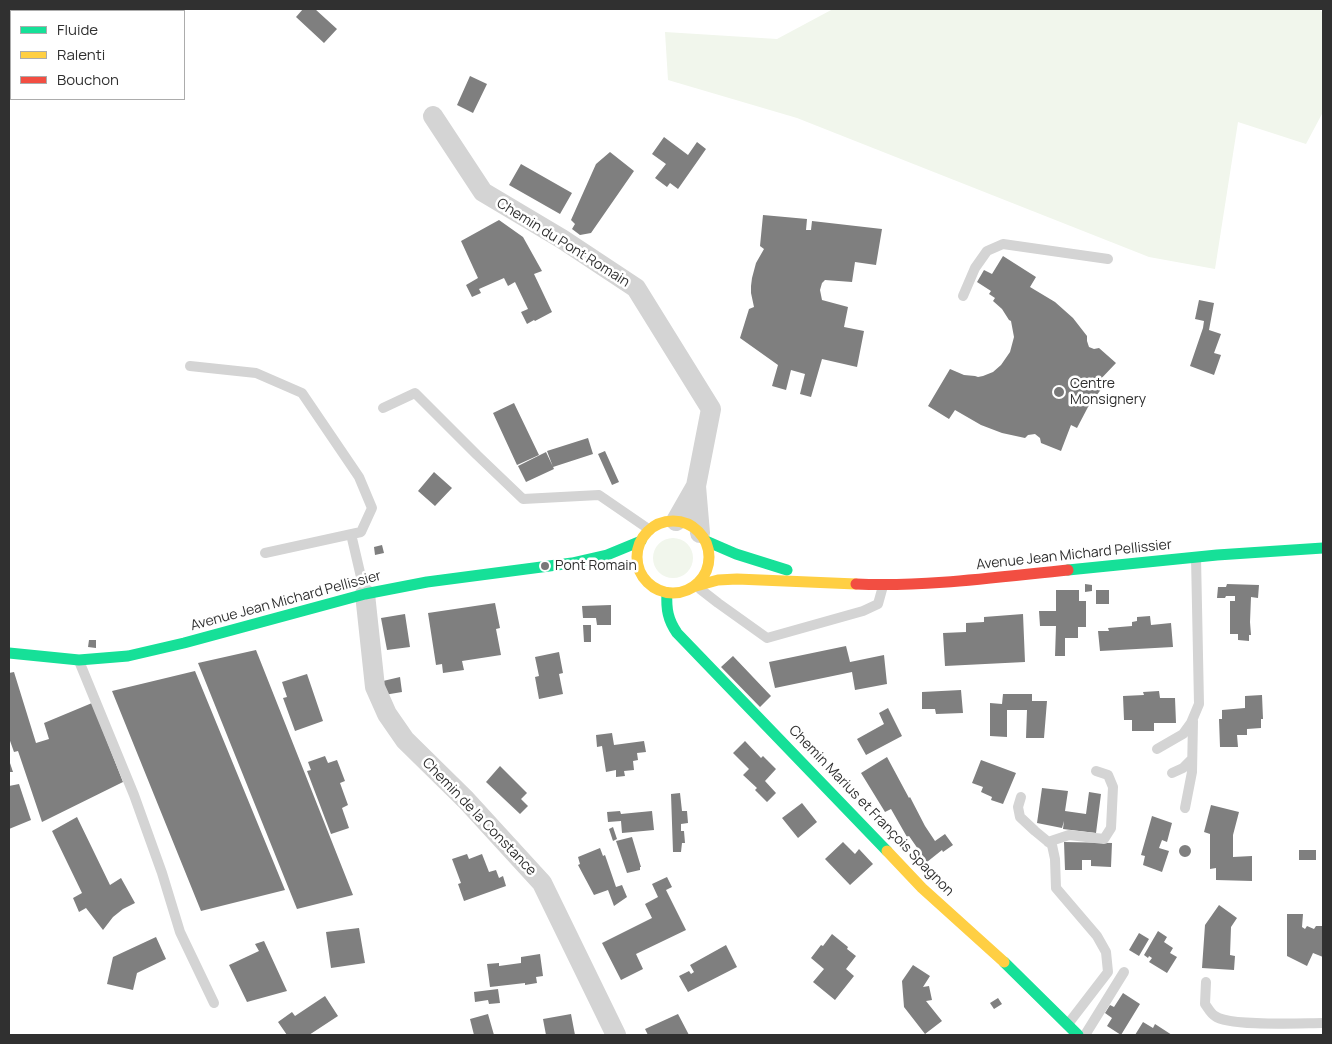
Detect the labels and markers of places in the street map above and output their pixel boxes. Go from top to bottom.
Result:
place label: Centre Monsignery [1070,376,1146,408]
marker: Centre Monsignery [1052,385,1066,399]
place label: Pont Romain [555,558,637,574]
marker: Pont Romain [539,560,551,572]

